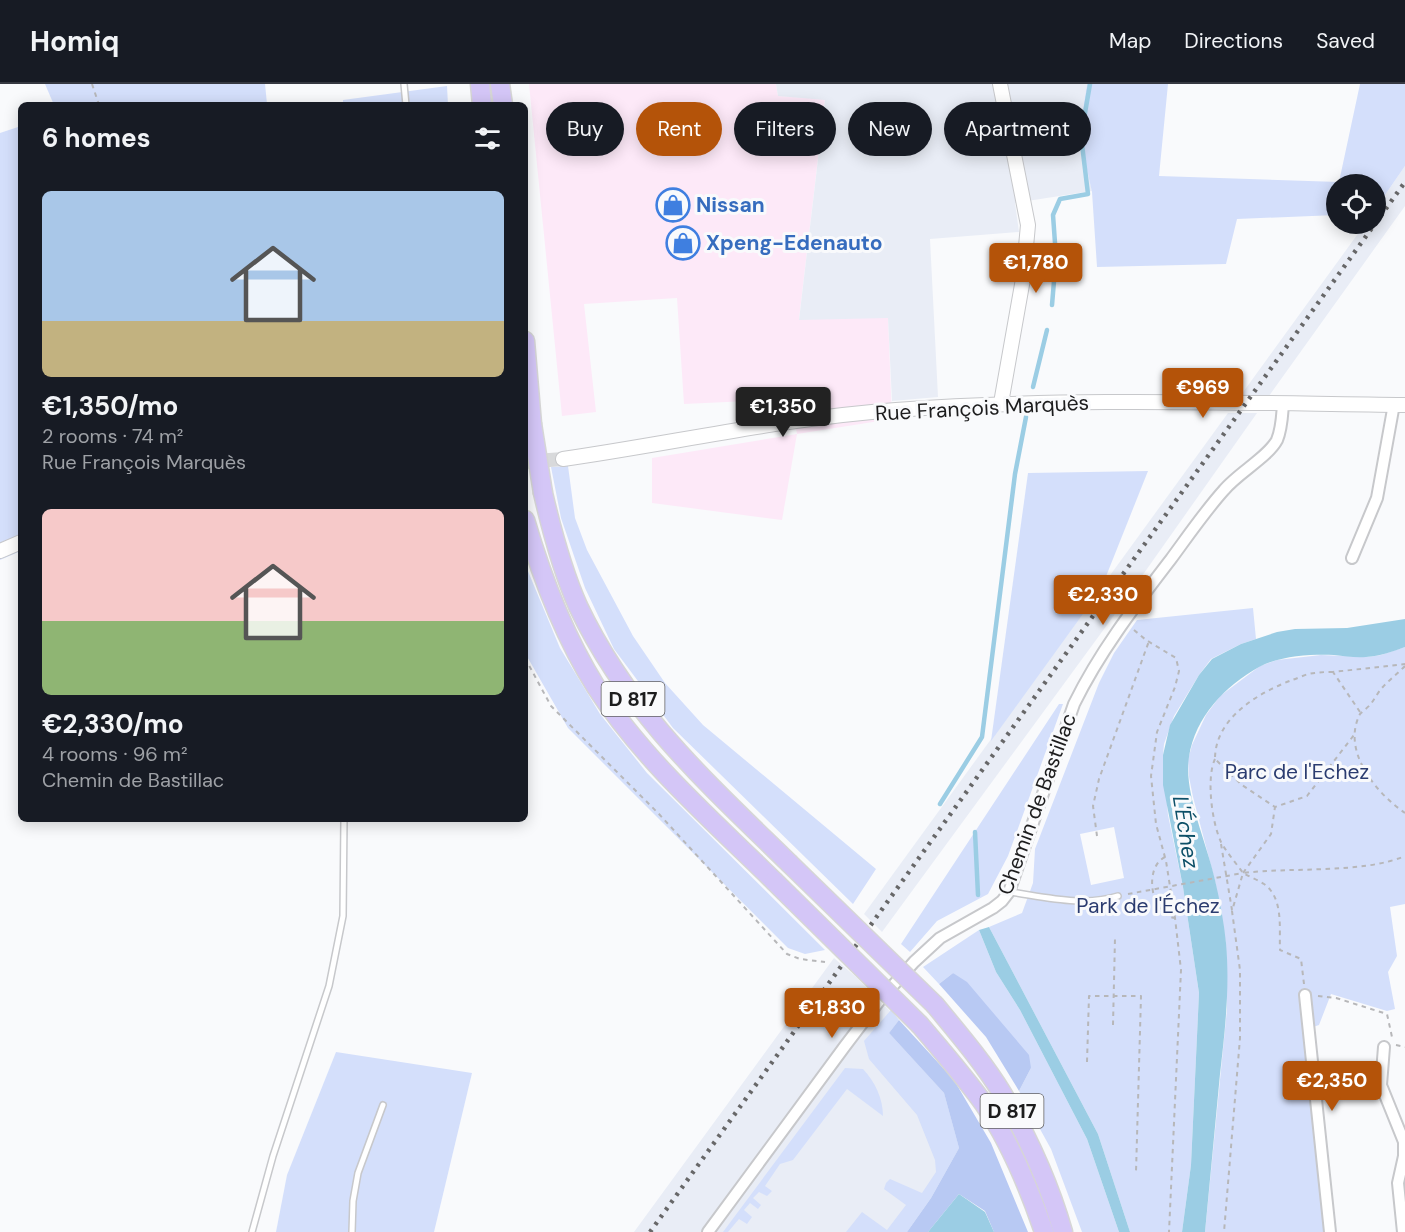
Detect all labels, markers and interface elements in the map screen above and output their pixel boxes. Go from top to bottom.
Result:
text: Homiq [30,23,119,60]
text: Map [1109,27,1151,55]
text: Directions [1184,27,1283,55]
text: Saved [1316,27,1375,55]
chip: Buy [546,102,624,156]
chip: Rent [636,102,722,156]
chip: Filters [734,102,836,156]
chip: New [848,102,932,156]
chip: Apartment [944,102,1091,156]
text: 6 homes [42,121,150,155]
icon: filters [471,122,504,155]
map controls [1326,174,1386,234]
button: locate [1326,174,1386,234]
shop icon: Nissan [655,187,691,223]
place label: Nissan [696,191,765,219]
shop icon: Xpeng-Edenauto [665,225,701,261]
place label: Xpeng-Edenauto [706,229,883,257]
icon: home [219,230,327,338]
pin: €1,780 [987,243,1085,294]
text: €1,780 [1003,249,1069,275]
pin: €969 [1167,368,1239,419]
text: €969 [1176,374,1230,400]
pin: €1,350 [734,387,832,438]
street label: Rue François Marquès [874,388,1090,428]
text: €1,350/mo [42,389,178,423]
text: €1,350 [750,393,816,419]
text: 2 rooms · 74 m² [42,423,183,449]
text: Rue François Marquès [42,449,246,475]
icon: home [219,548,327,656]
pin: €2,330 [1054,575,1152,626]
text: €2,330 [1068,581,1138,607]
road number: D 817 [602,682,664,716]
text: €2,330/mo [42,707,184,741]
street label: Chemin de Bastillac [991,709,1083,899]
text: 4 rooms · 96 m² [42,741,188,767]
park label: Parc de l'Echez [1225,758,1369,786]
text: Chemin de Bastillac [42,767,224,793]
water label: L'Échez [1166,794,1206,871]
park label: Park de l'Échez [1076,892,1220,920]
pin: €1,830 [783,988,881,1039]
text: €1,830 [799,994,865,1020]
pin: €2,350 [1283,1061,1381,1112]
text: €2,350 [1297,1067,1367,1093]
road number: D 817 [980,1094,1044,1128]

